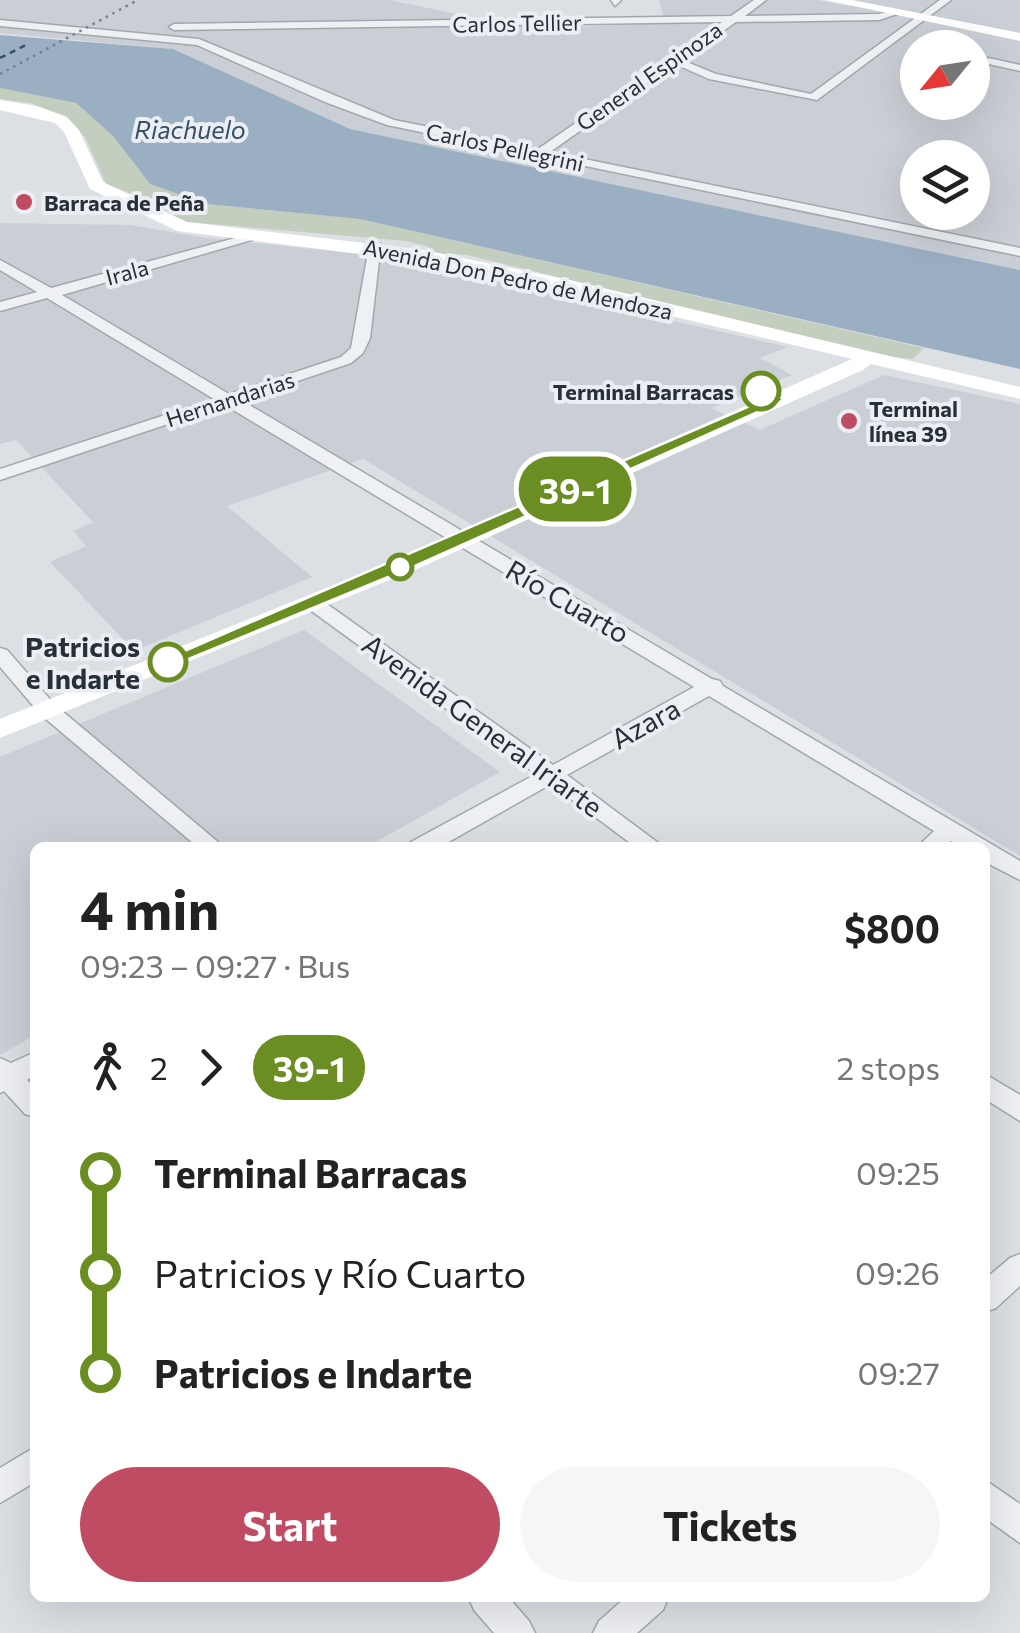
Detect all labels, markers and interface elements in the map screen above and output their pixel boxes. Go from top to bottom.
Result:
street label: Carlos Tellier [452,8,582,38]
street label: General Espinoza [571,16,727,136]
north arrow [900,30,990,120]
map controls [900,30,990,230]
water label: Riachuelo [134,114,246,144]
street label: Carlos Pellegrini [424,117,586,177]
button: layers [900,140,990,230]
place label: Barraca de Peña [44,189,205,216]
marker: Barraca de Peña [13,191,35,213]
street label: Avenida Don Pedro de Mendoza [361,233,675,325]
street label: Irala [103,253,151,291]
street label: Hernandarias [162,365,298,433]
marker: Terminal Barracas [742,372,780,410]
place label: Terminal Barracas [553,378,734,405]
place label: Terminal línea 39 [869,395,958,447]
marker: Terminal línea 39 [838,410,860,432]
line badge: 39-1 [505,456,645,522]
text: 39-1 [539,468,611,511]
street label: Río Cuarto [500,552,636,650]
unlabelled marker [387,554,413,580]
street label: Avenida General Iriarte [356,626,610,824]
place label: Patricios e Indarte [25,629,140,695]
marker: Patricios e Indarte [149,643,187,681]
street label: Azara [605,690,685,756]
text: 4 min [80,874,219,941]
text: $800 [844,904,940,951]
text: 09:23 – 09:27 · Bus [80,945,350,985]
icon: walk [80,1040,135,1095]
icon: forward [183,1040,238,1095]
text: 39-1 [273,1046,345,1089]
text: 2 [150,1047,168,1087]
text: 2 stops [836,1047,940,1087]
text: Terminal Barracas [154,1149,467,1196]
text: 09:25 [856,1152,940,1192]
text: Patricios y Río Cuarto [154,1249,526,1296]
text: 09:26 [855,1252,940,1292]
text: Patricios e Indarte [154,1349,472,1396]
text: 09:27 [858,1352,940,1392]
button: Start [80,1467,500,1582]
button: Tickets [520,1467,940,1582]

